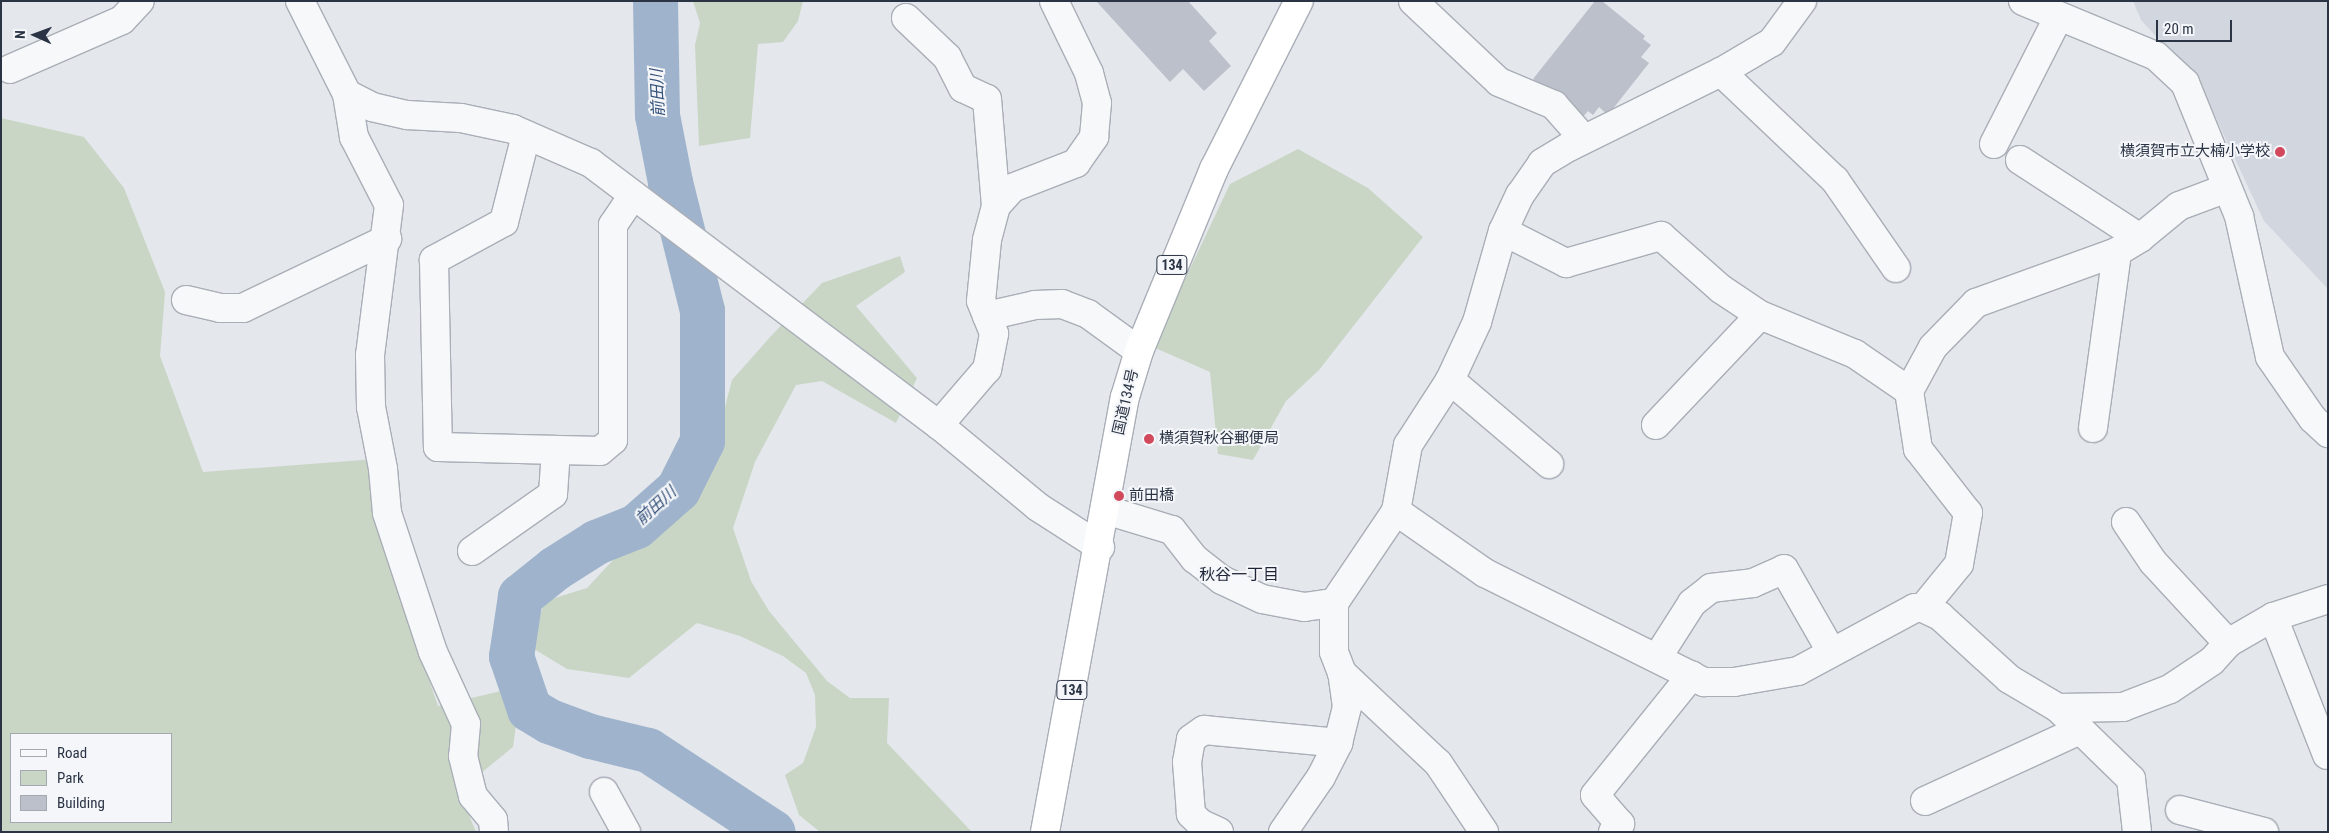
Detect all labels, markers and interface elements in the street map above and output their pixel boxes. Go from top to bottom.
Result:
north arrow [10,10,60,60]
scale bar [2159,10,2235,42]
text: 20 m [2164,20,2194,38]
text: N [12,30,28,39]
water label: 前田川 [647,69,669,117]
place label: 横須賀市立大楠小学校 [2120,143,2270,161]
marker: 横須賀市立大楠小学校 [2274,146,2286,158]
road number: 134 [1156,254,1188,276]
street label: 国道134号 [1110,367,1142,437]
place label: 横須賀秋谷郵便局 [1159,430,1279,448]
marker: 横須賀秋谷郵便局 [1143,433,1155,445]
water label: 前田川 [632,483,680,529]
place label: 前田橋 [1129,487,1174,505]
marker: 前田橋 [1113,490,1125,502]
district label: 秋谷一丁目 [1199,565,1279,585]
road number: 134 [1056,678,1088,702]
legend [10,733,172,823]
text: Road [57,744,87,762]
text: Park [57,769,84,787]
text: Building [57,794,105,812]

